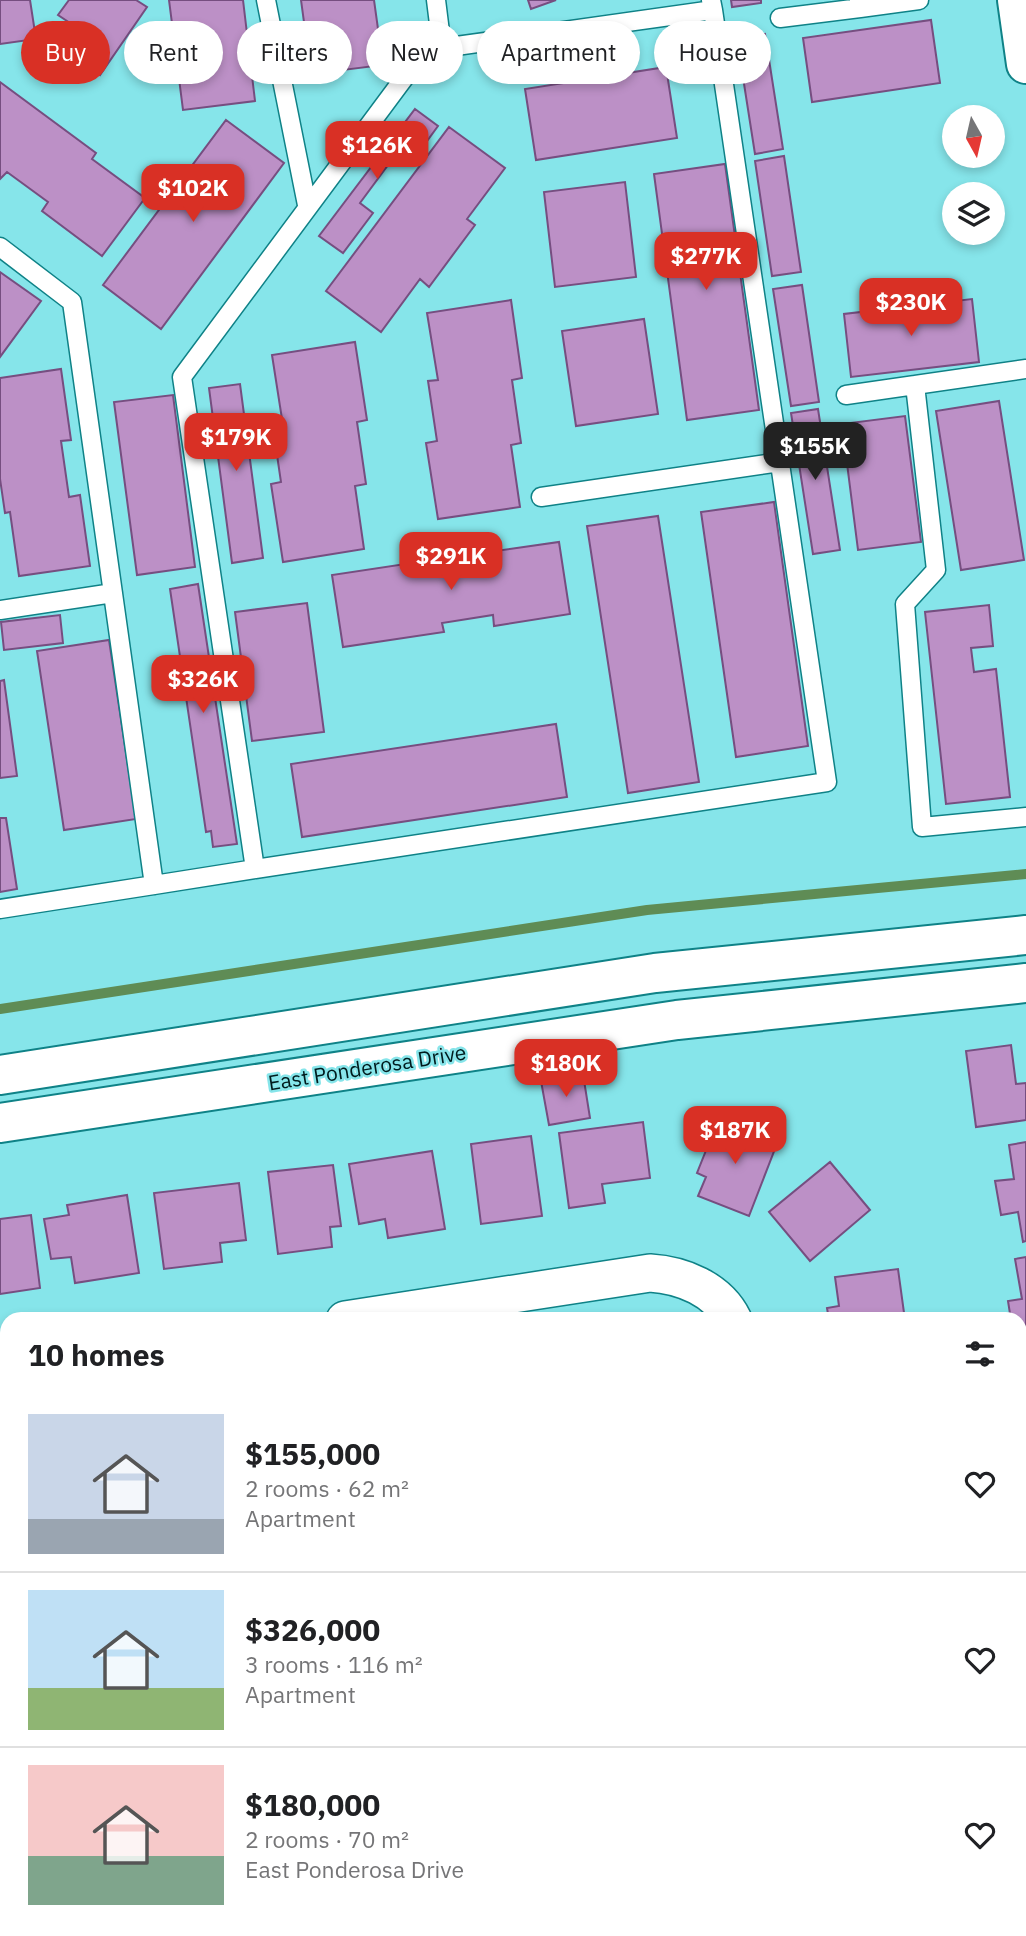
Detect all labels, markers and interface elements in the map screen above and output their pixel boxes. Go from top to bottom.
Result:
chip: Buy [21,21,110,84]
chip: Rent [124,21,223,84]
chip: Filters [237,21,352,84]
chip: New [366,21,463,84]
chip: Apartment [477,21,640,84]
chip: House [654,21,771,84]
north arrow [942,105,1004,168]
map controls [942,105,1005,245]
pin: $126K [328,122,426,181]
text: $126K [341,129,413,159]
pin: $102K [144,164,242,224]
text: $102K [157,172,229,202]
button: layers [942,182,1005,245]
pin: $277K [657,232,755,292]
text: $277K [670,240,742,270]
pin: $230K [862,278,960,338]
text: $230K [875,286,947,316]
pin: $179K [187,414,285,473]
text: $179K [200,421,272,451]
pin: $155K [766,422,864,482]
text: $155K [779,430,851,460]
pin: $291K [402,532,500,592]
text: $291K [415,540,487,570]
pin: $326K [154,656,252,715]
text: $326K [167,663,239,693]
street label: East Ponderosa Drive [266,1038,468,1096]
pin: $180K [517,1040,615,1099]
text: $180K [530,1047,602,1077]
pin: $187K [686,1106,784,1166]
text: $187K [699,1114,771,1144]
text: 10 homes [28,1335,165,1374]
icon: filters [961,1335,999,1373]
text: $155,000 [245,1434,380,1473]
icon: home [84,1442,168,1526]
icon: heart [961,1465,999,1503]
text: 2 rooms · 62 m² [245,1473,409,1503]
text: Apartment [245,1503,356,1533]
text: $326,000 [245,1610,380,1649]
icon: home [84,1618,168,1702]
icon: heart [961,1641,999,1679]
text: 3 rooms · 116 m² [245,1649,423,1679]
text: Apartment [245,1679,356,1709]
text: $180,000 [245,1785,380,1824]
icon: home [84,1793,168,1877]
icon: heart [961,1816,999,1854]
text: 2 rooms · 70 m² [245,1824,409,1854]
text: East Ponderosa Drive [245,1854,464,1884]

